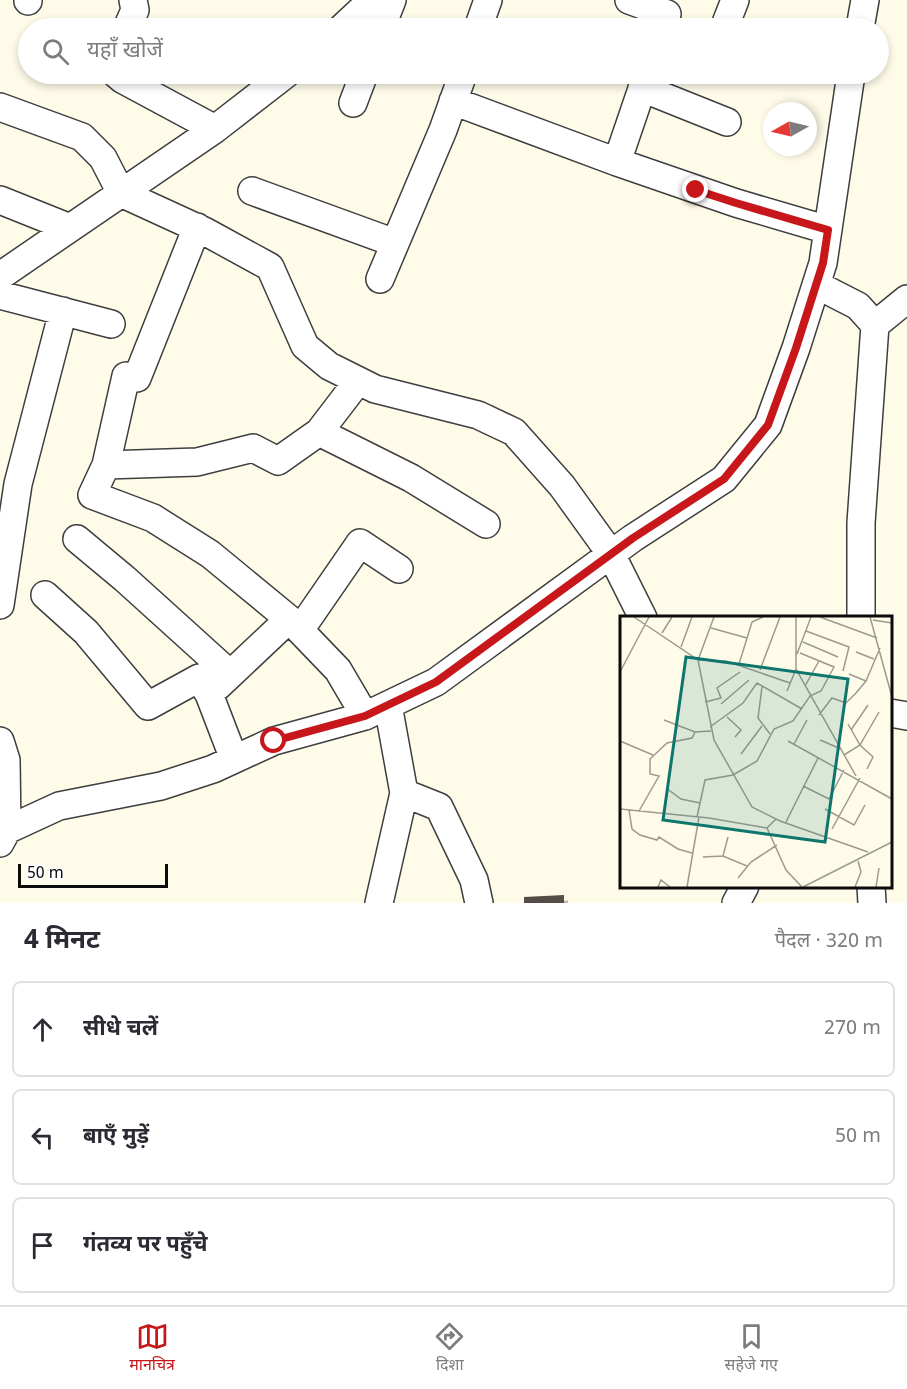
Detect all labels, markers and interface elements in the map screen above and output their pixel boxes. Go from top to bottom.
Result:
search box [18,18,889,84]
icon: search [39,35,72,68]
text: यहाँ खोजें [87,37,163,66]
north arrow [763,102,817,156]
route end [682,176,708,202]
inset map [620,616,892,888]
route start [260,727,286,753]
scale bar [18,861,168,888]
text: 50 m [27,864,64,885]
text: 4 मिनट [24,925,100,959]
text: पैदल · 320 m [775,929,883,955]
icon: ahead [26,1013,59,1046]
text: सीधे चलें [83,1015,158,1044]
text: 270 m [824,1016,881,1042]
icon: left [26,1121,59,1154]
text: बाएँ मुड़ें [83,1123,149,1152]
text: 50 m [835,1124,881,1150]
icon: arrive [26,1229,59,1262]
text: गंतव्य पर पहुँचे [83,1231,208,1260]
tab: मानचित्र [129,1320,175,1377]
tab: दिशा [433,1320,466,1377]
tab: सहेजे गए [725,1320,778,1377]

